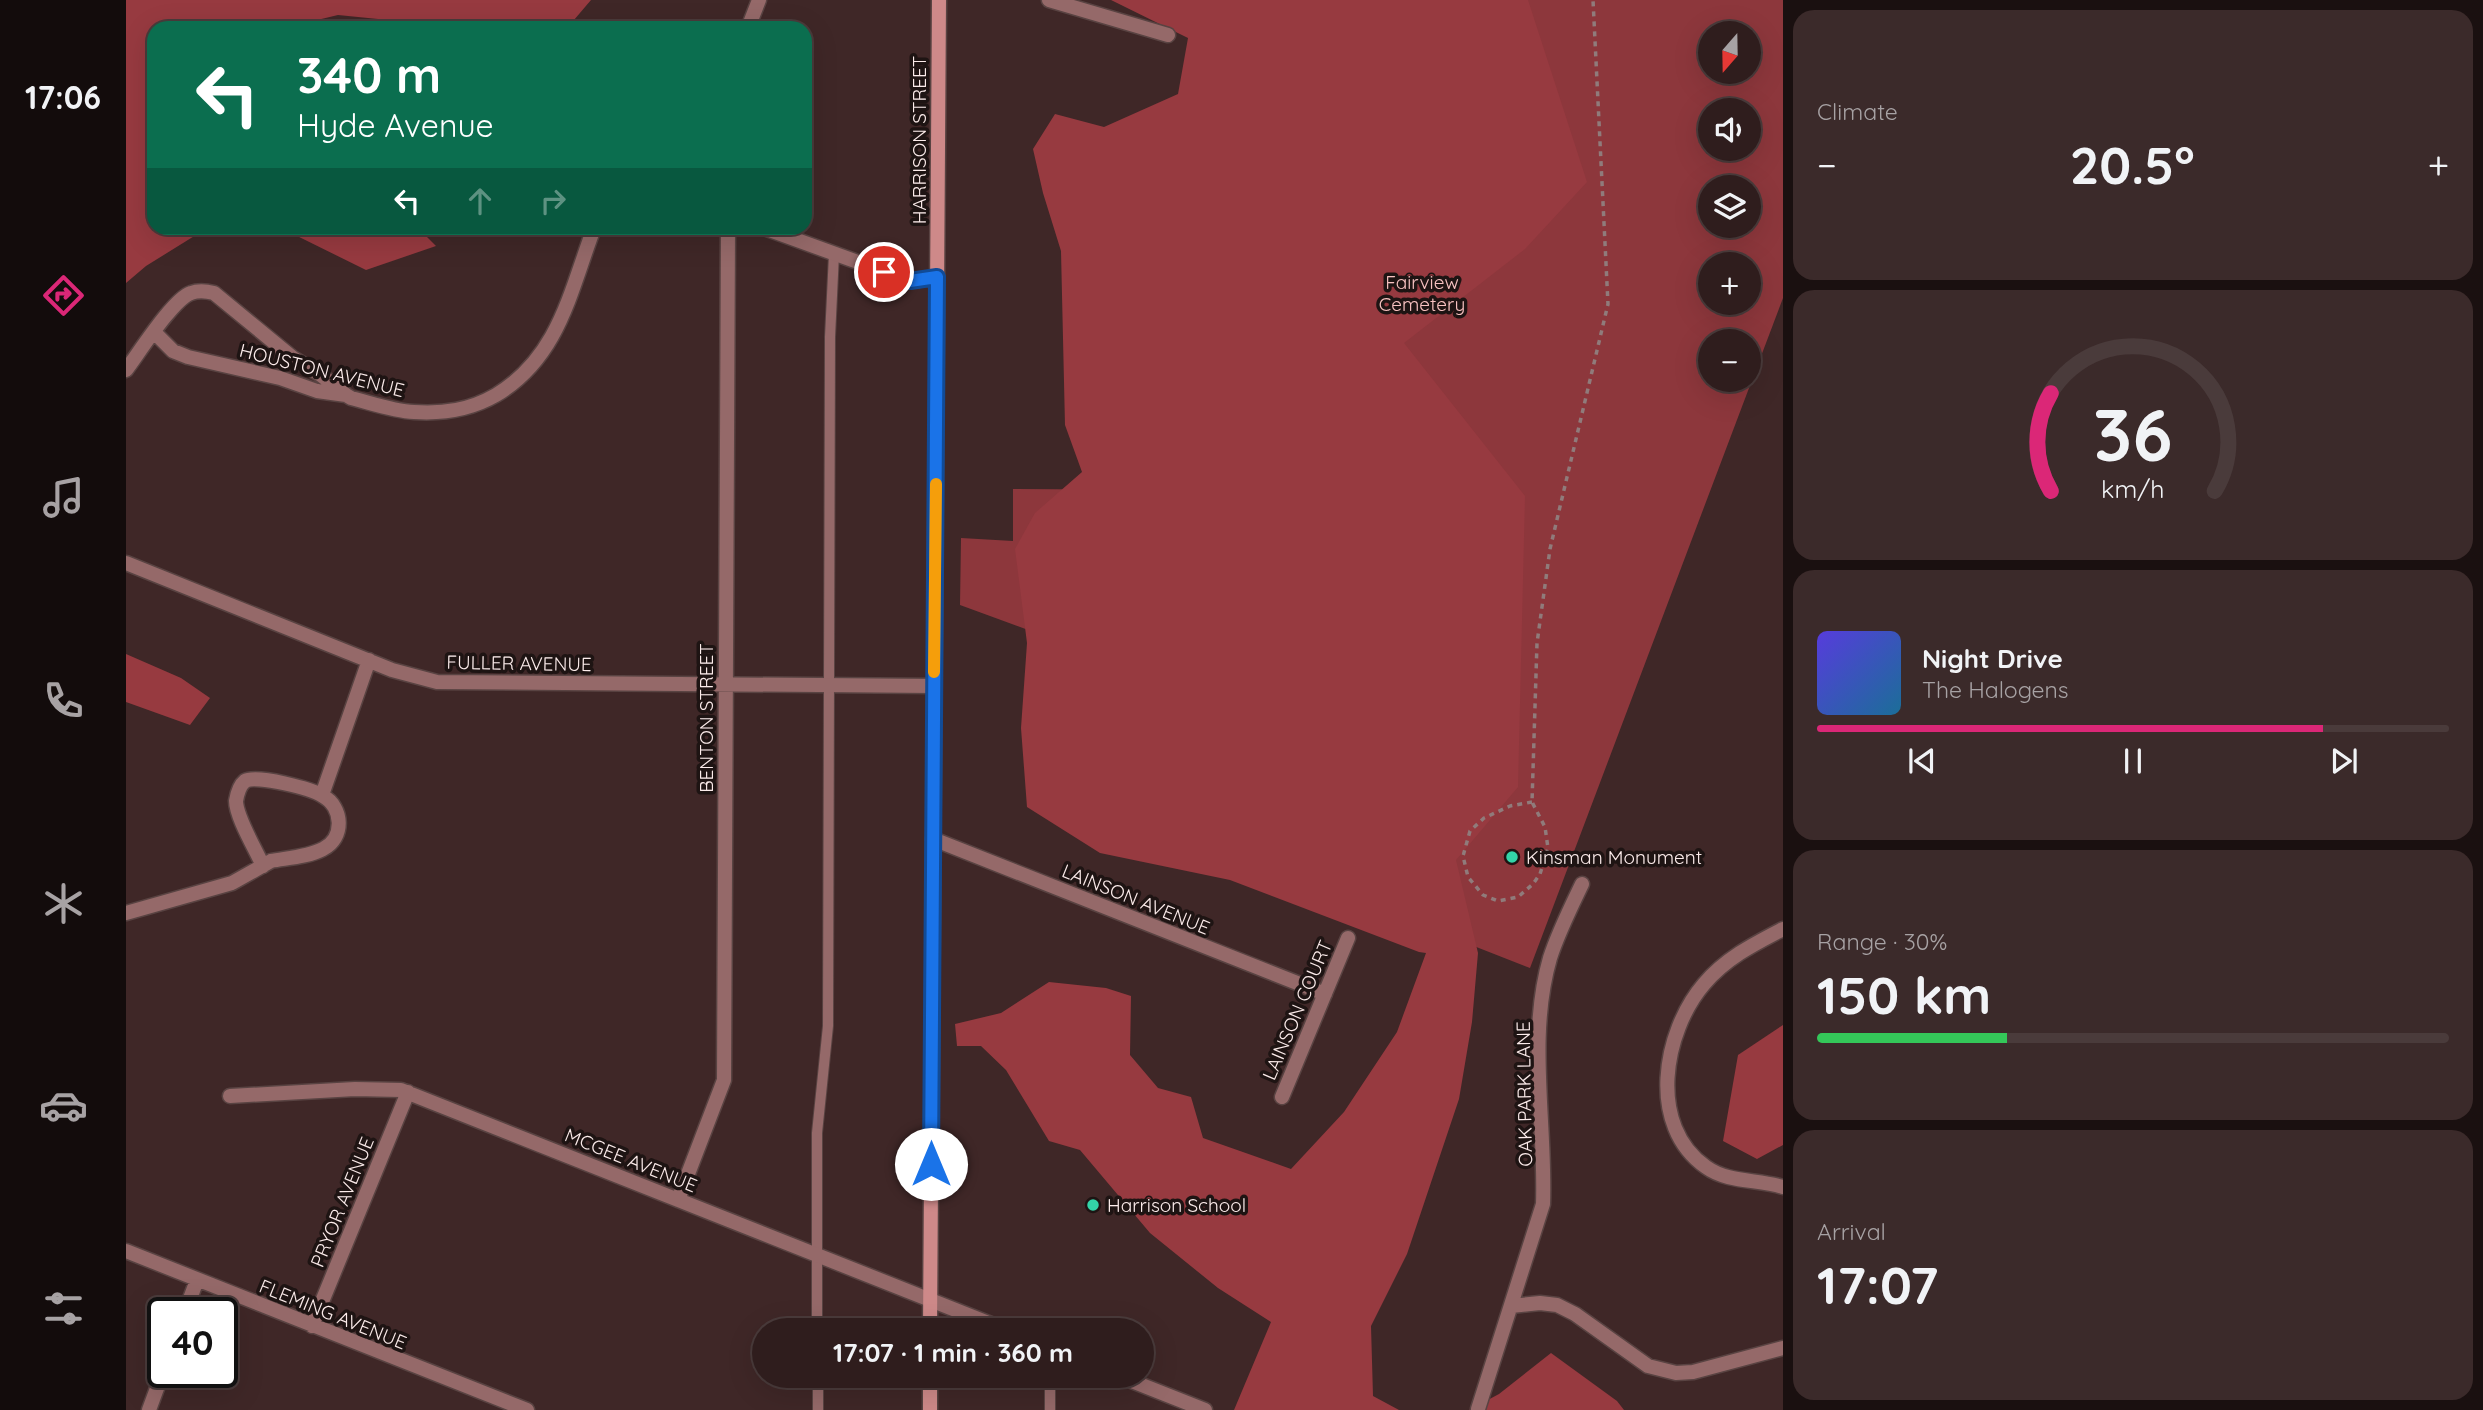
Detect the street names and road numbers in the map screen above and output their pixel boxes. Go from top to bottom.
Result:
street label: HARRISON STREET [907,56,931,224]
street label: HOUSTON AVENUE [237,338,407,402]
street label: BENTON STREET [694,643,718,793]
street label: FULLER AVENUE [446,650,592,676]
street label: LAINSON AVENUE [1059,858,1213,940]
street label: LAINSON COURT [1257,936,1337,1084]
street label: OAK PARK LANE [1511,1021,1537,1167]
street label: MCGEE AVENUE [561,1123,701,1197]
street label: PRYOR AVENUE [305,1133,379,1271]
street label: FLEMING AVENUE [256,1274,410,1354]

